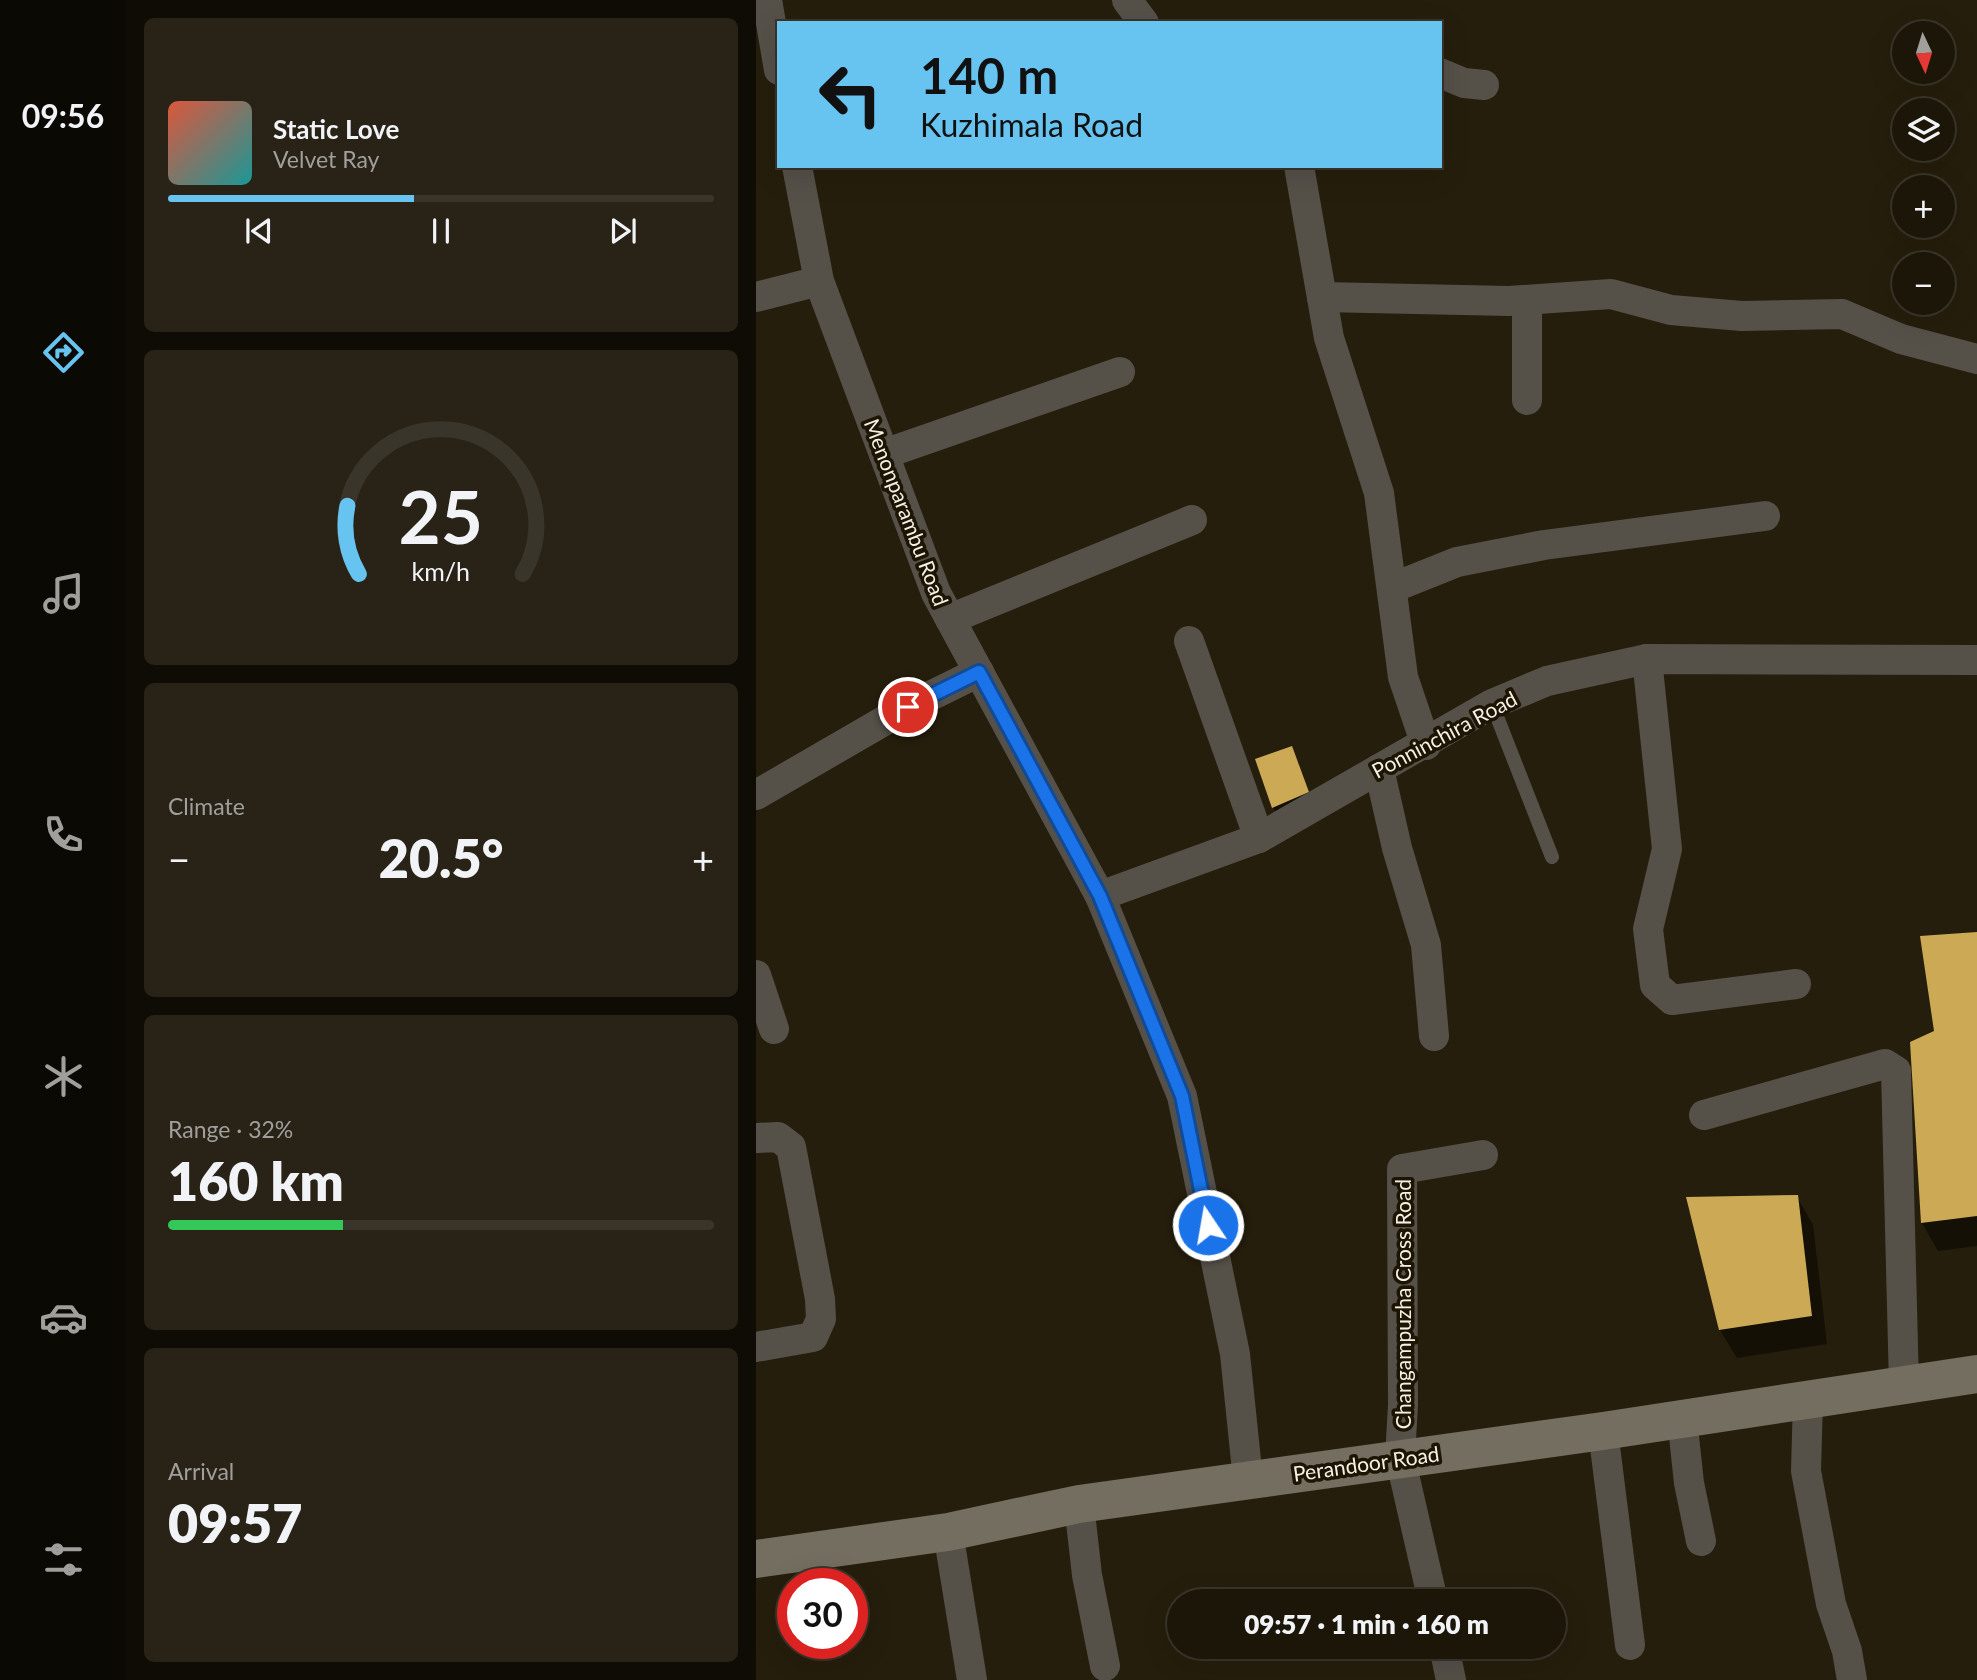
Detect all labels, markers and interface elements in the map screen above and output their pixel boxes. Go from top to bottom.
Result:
north arrow [1892,21,1955,84]
map controls [1892,21,1955,315]
text: 140 m [920,46,1058,104]
icon: left [805,49,896,140]
text: 09:56 [22,96,104,135]
button: layers [1892,98,1955,161]
text: Kuzhimala Road [920,105,1143,144]
text: Static Love [273,113,400,145]
text: Velvet Ray [273,145,379,173]
button: + [1892,175,1955,238]
icon: previous [240,212,278,250]
icon: pause [422,212,460,250]
icon: next [604,212,642,250]
button: − [1892,252,1955,315]
icon: directions [39,328,88,377]
street label: Menonparambu Road [860,415,954,609]
text: 25 [399,472,483,560]
text: km/h [412,555,470,585]
icon: music [39,569,88,618]
pin [878,677,938,737]
street label: Ponninchira Road [1367,685,1521,783]
icon: arrive [889,688,927,726]
text: Climate [168,792,245,820]
icon: phone [39,810,88,859]
text: 20.5° [379,827,503,889]
text: − [168,836,190,882]
text: + [692,836,714,882]
icon: climate [39,1052,88,1101]
text: Range · 32% [168,1115,293,1143]
text: 160 km [168,1150,344,1212]
street label: Changampuzha Cross Road [1390,1179,1415,1429]
position arrow [1171,1188,1245,1262]
icon: car [39,1293,88,1342]
street label: Perandoor Road [1291,1440,1441,1486]
text: Arrival [168,1457,234,1485]
text: 09:57 [168,1492,302,1554]
icon: filters [39,1535,88,1584]
speed limit sign: 30 [777,1568,868,1659]
text: 09:57 · 1 min · 160 m [1244,1608,1489,1640]

